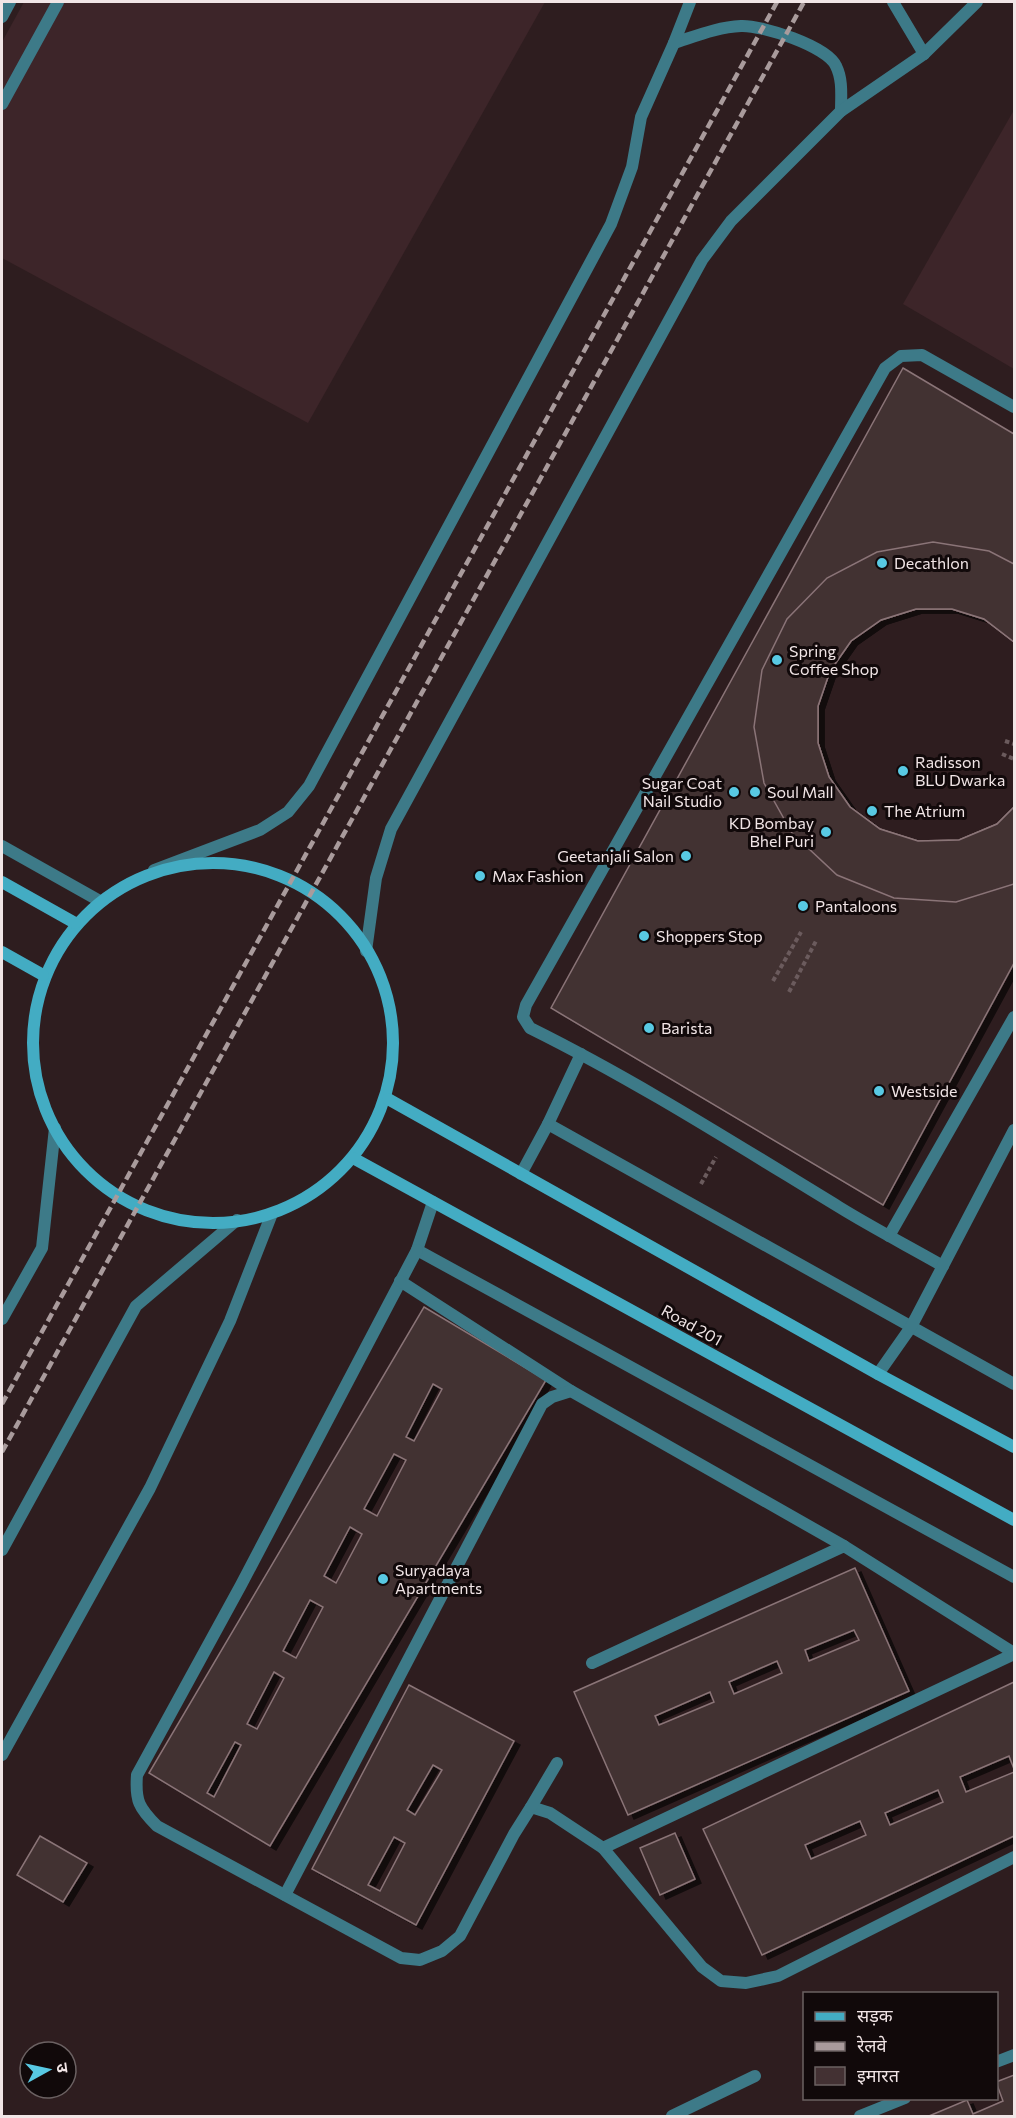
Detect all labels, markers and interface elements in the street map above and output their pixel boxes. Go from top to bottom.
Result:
place label: Decathlon [894,553,969,572]
marker: Decathlon [875,556,889,570]
place label: Spring Coffee Shop [789,641,879,678]
marker: Spring Coffee Shop [770,653,784,667]
place label: Radisson BLU Dwarka [915,752,1005,789]
marker: Radisson BLU Dwarka [896,764,910,778]
place label: Sugar Coat Nail Studio [642,773,722,810]
place label: Soul Mall [767,782,834,801]
marker: Sugar Coat Nail Studio [727,785,741,799]
marker: Soul Mall [748,785,762,799]
place label: The Atrium [884,801,965,820]
marker: The Atrium [865,804,879,818]
place label: KD Bombay Bhel Puri [729,813,814,850]
marker: KD Bombay Bhel Puri [819,825,833,839]
place label: Geetanjali Salon [557,846,674,865]
marker: Geetanjali Salon [679,849,693,863]
place label: Max Fashion [492,866,584,885]
marker: Max Fashion [473,869,487,883]
place label: Pantaloons [815,896,897,915]
marker: Pantaloons [796,899,810,913]
place label: Shoppers Stop [656,926,763,945]
marker: Shoppers Stop [637,929,651,943]
place label: Barista [661,1018,712,1037]
marker: Barista [642,1021,656,1035]
place label: Westside [891,1081,958,1100]
marker: Westside [872,1084,886,1098]
street label: Road 201 [659,1300,726,1349]
place label: Suryadaya Apartments [395,1560,482,1597]
marker: Suryadaya Apartments [376,1572,390,1586]
legend [803,1992,998,2100]
text: सड़क [857,2004,894,2026]
text: रेलवे [856,2034,888,2056]
north arrow [18,2040,78,2100]
text: उ [53,2062,73,2074]
text: इमारत [857,2064,900,2086]

